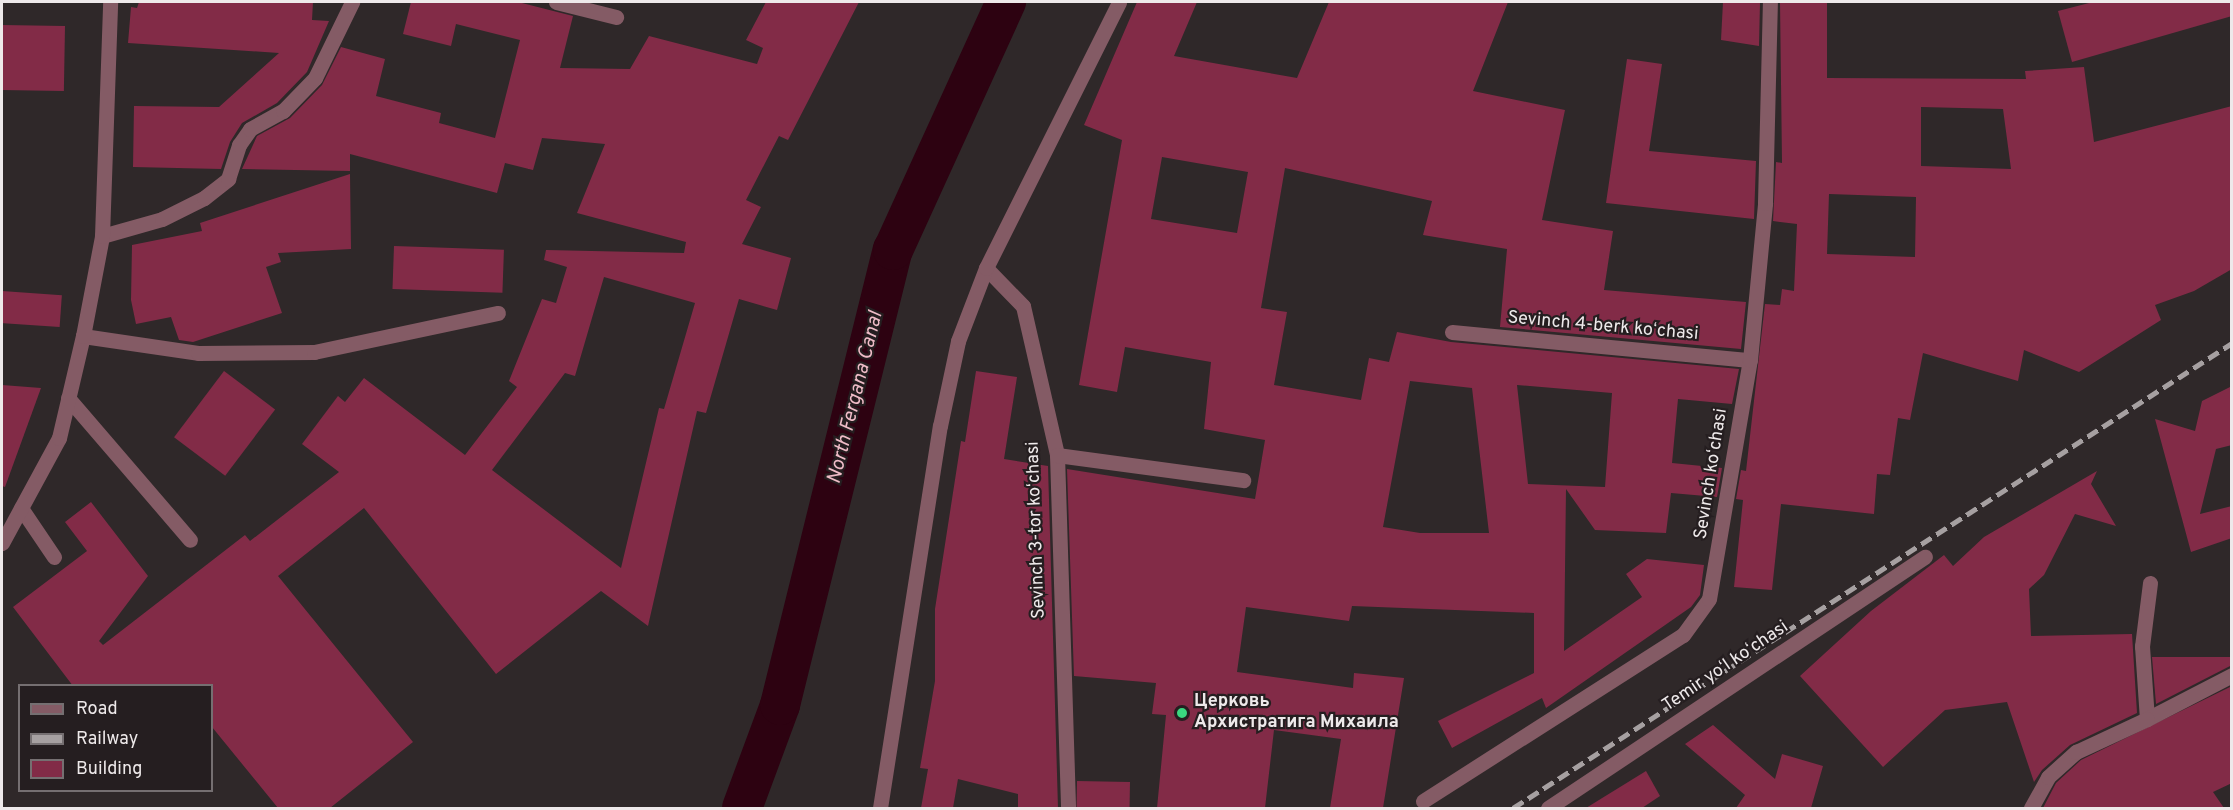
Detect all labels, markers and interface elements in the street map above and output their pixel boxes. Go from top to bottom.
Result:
street label: Sevinch 4-berk koʻchasi [1507,308,1699,346]
water label: North Fergana Canal [823,309,889,487]
street label: Sevinch koʻchasi [1691,407,1733,541]
street label: Sevinch 3-tor koʻchasi [1023,441,1051,619]
street label: Temir yoʻl koʻchasi [1659,617,1793,717]
legend [18,684,213,792]
place label: Церковь Архистратига Михаила [1194,692,1399,734]
text: Road [76,698,118,721]
marker: Церковь Архистратига Михаила [1175,706,1189,720]
text: Railway [76,728,138,751]
text: Building [76,758,142,781]

